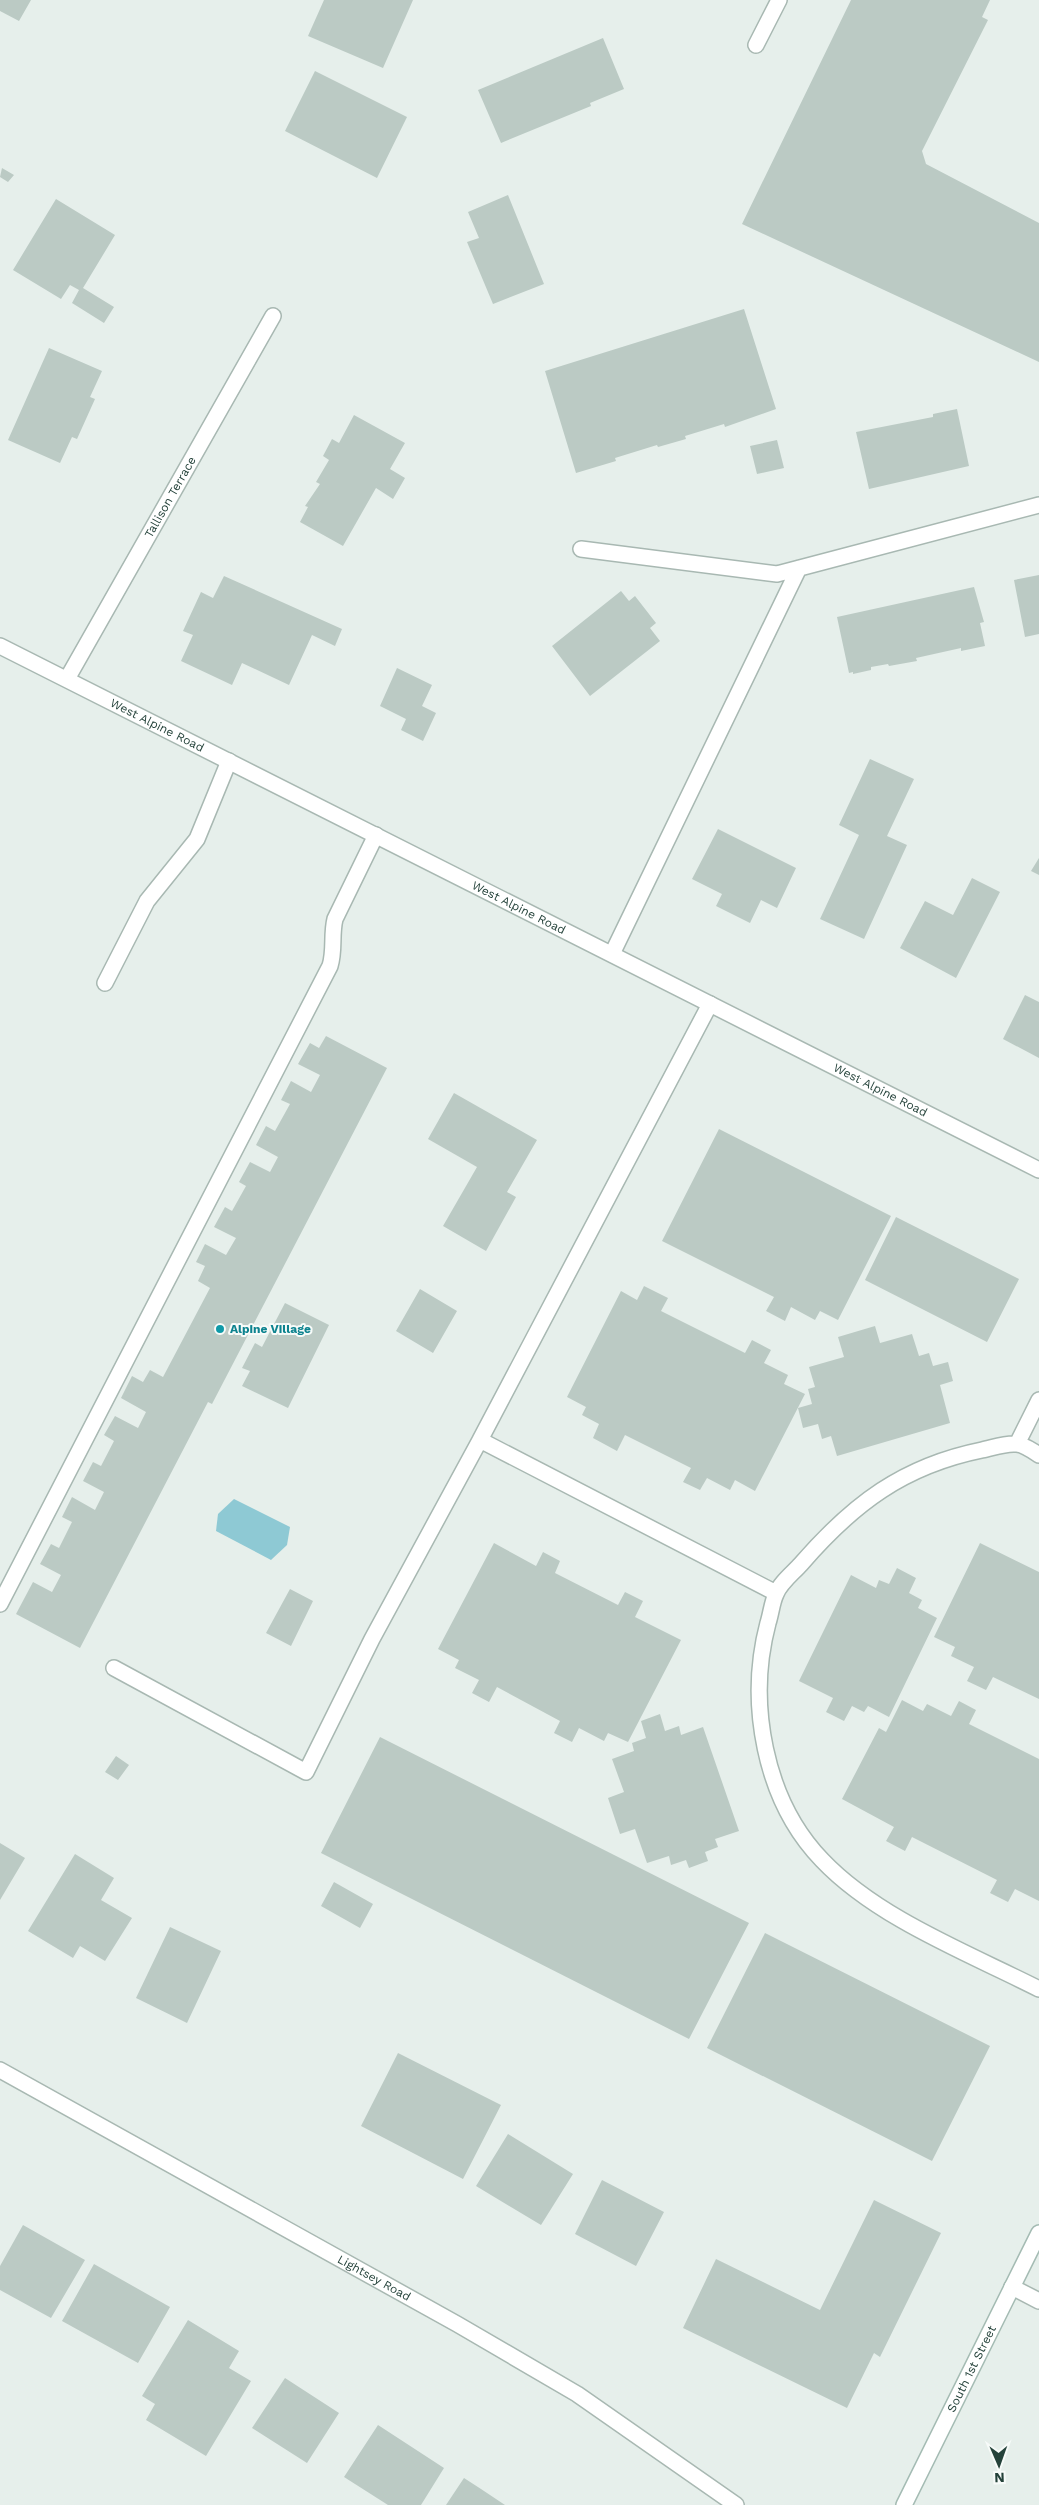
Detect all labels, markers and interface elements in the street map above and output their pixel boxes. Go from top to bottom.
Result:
street label: Tallison Terrace [142,454,199,540]
street label: West Alpine Road [108,696,206,755]
street label: West Alpine Road [470,878,568,937]
street label: West Alpine Road [831,1061,930,1119]
place label: Alpine Village [230,1322,311,1336]
marker: Alpine Village [214,1323,226,1335]
street label: Lightsey Road [335,2252,413,2304]
street label: South 1st Street [944,2323,999,2414]
north arrow [974,2440,1024,2490]
text: N [994,2470,1005,2486]

